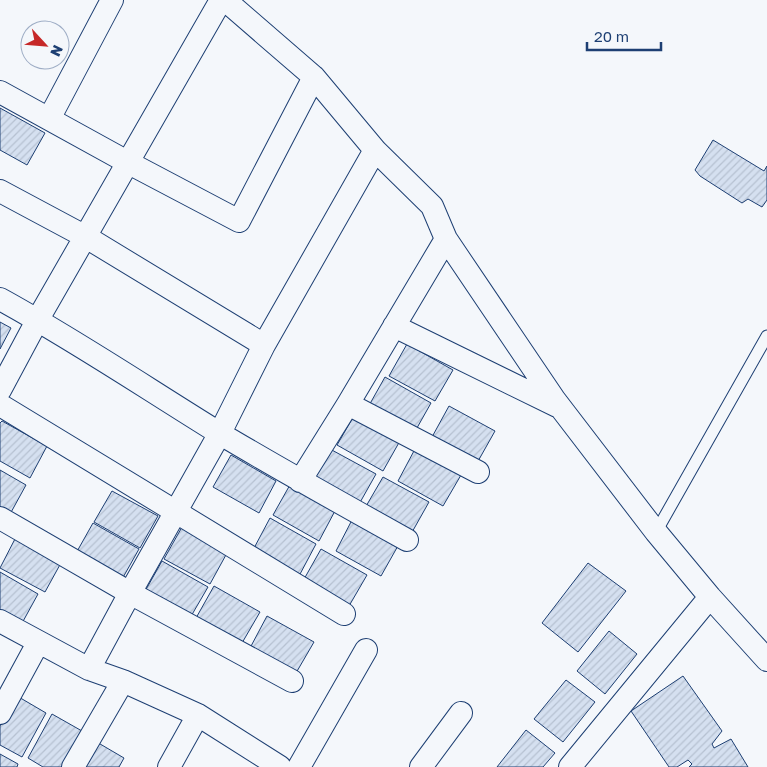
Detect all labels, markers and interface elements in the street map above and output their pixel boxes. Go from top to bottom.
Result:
north arrow [20,20,70,70]
scale bar [587,20,661,52]
text: 20 m [594,27,629,45]
text: N [47,42,67,59]

